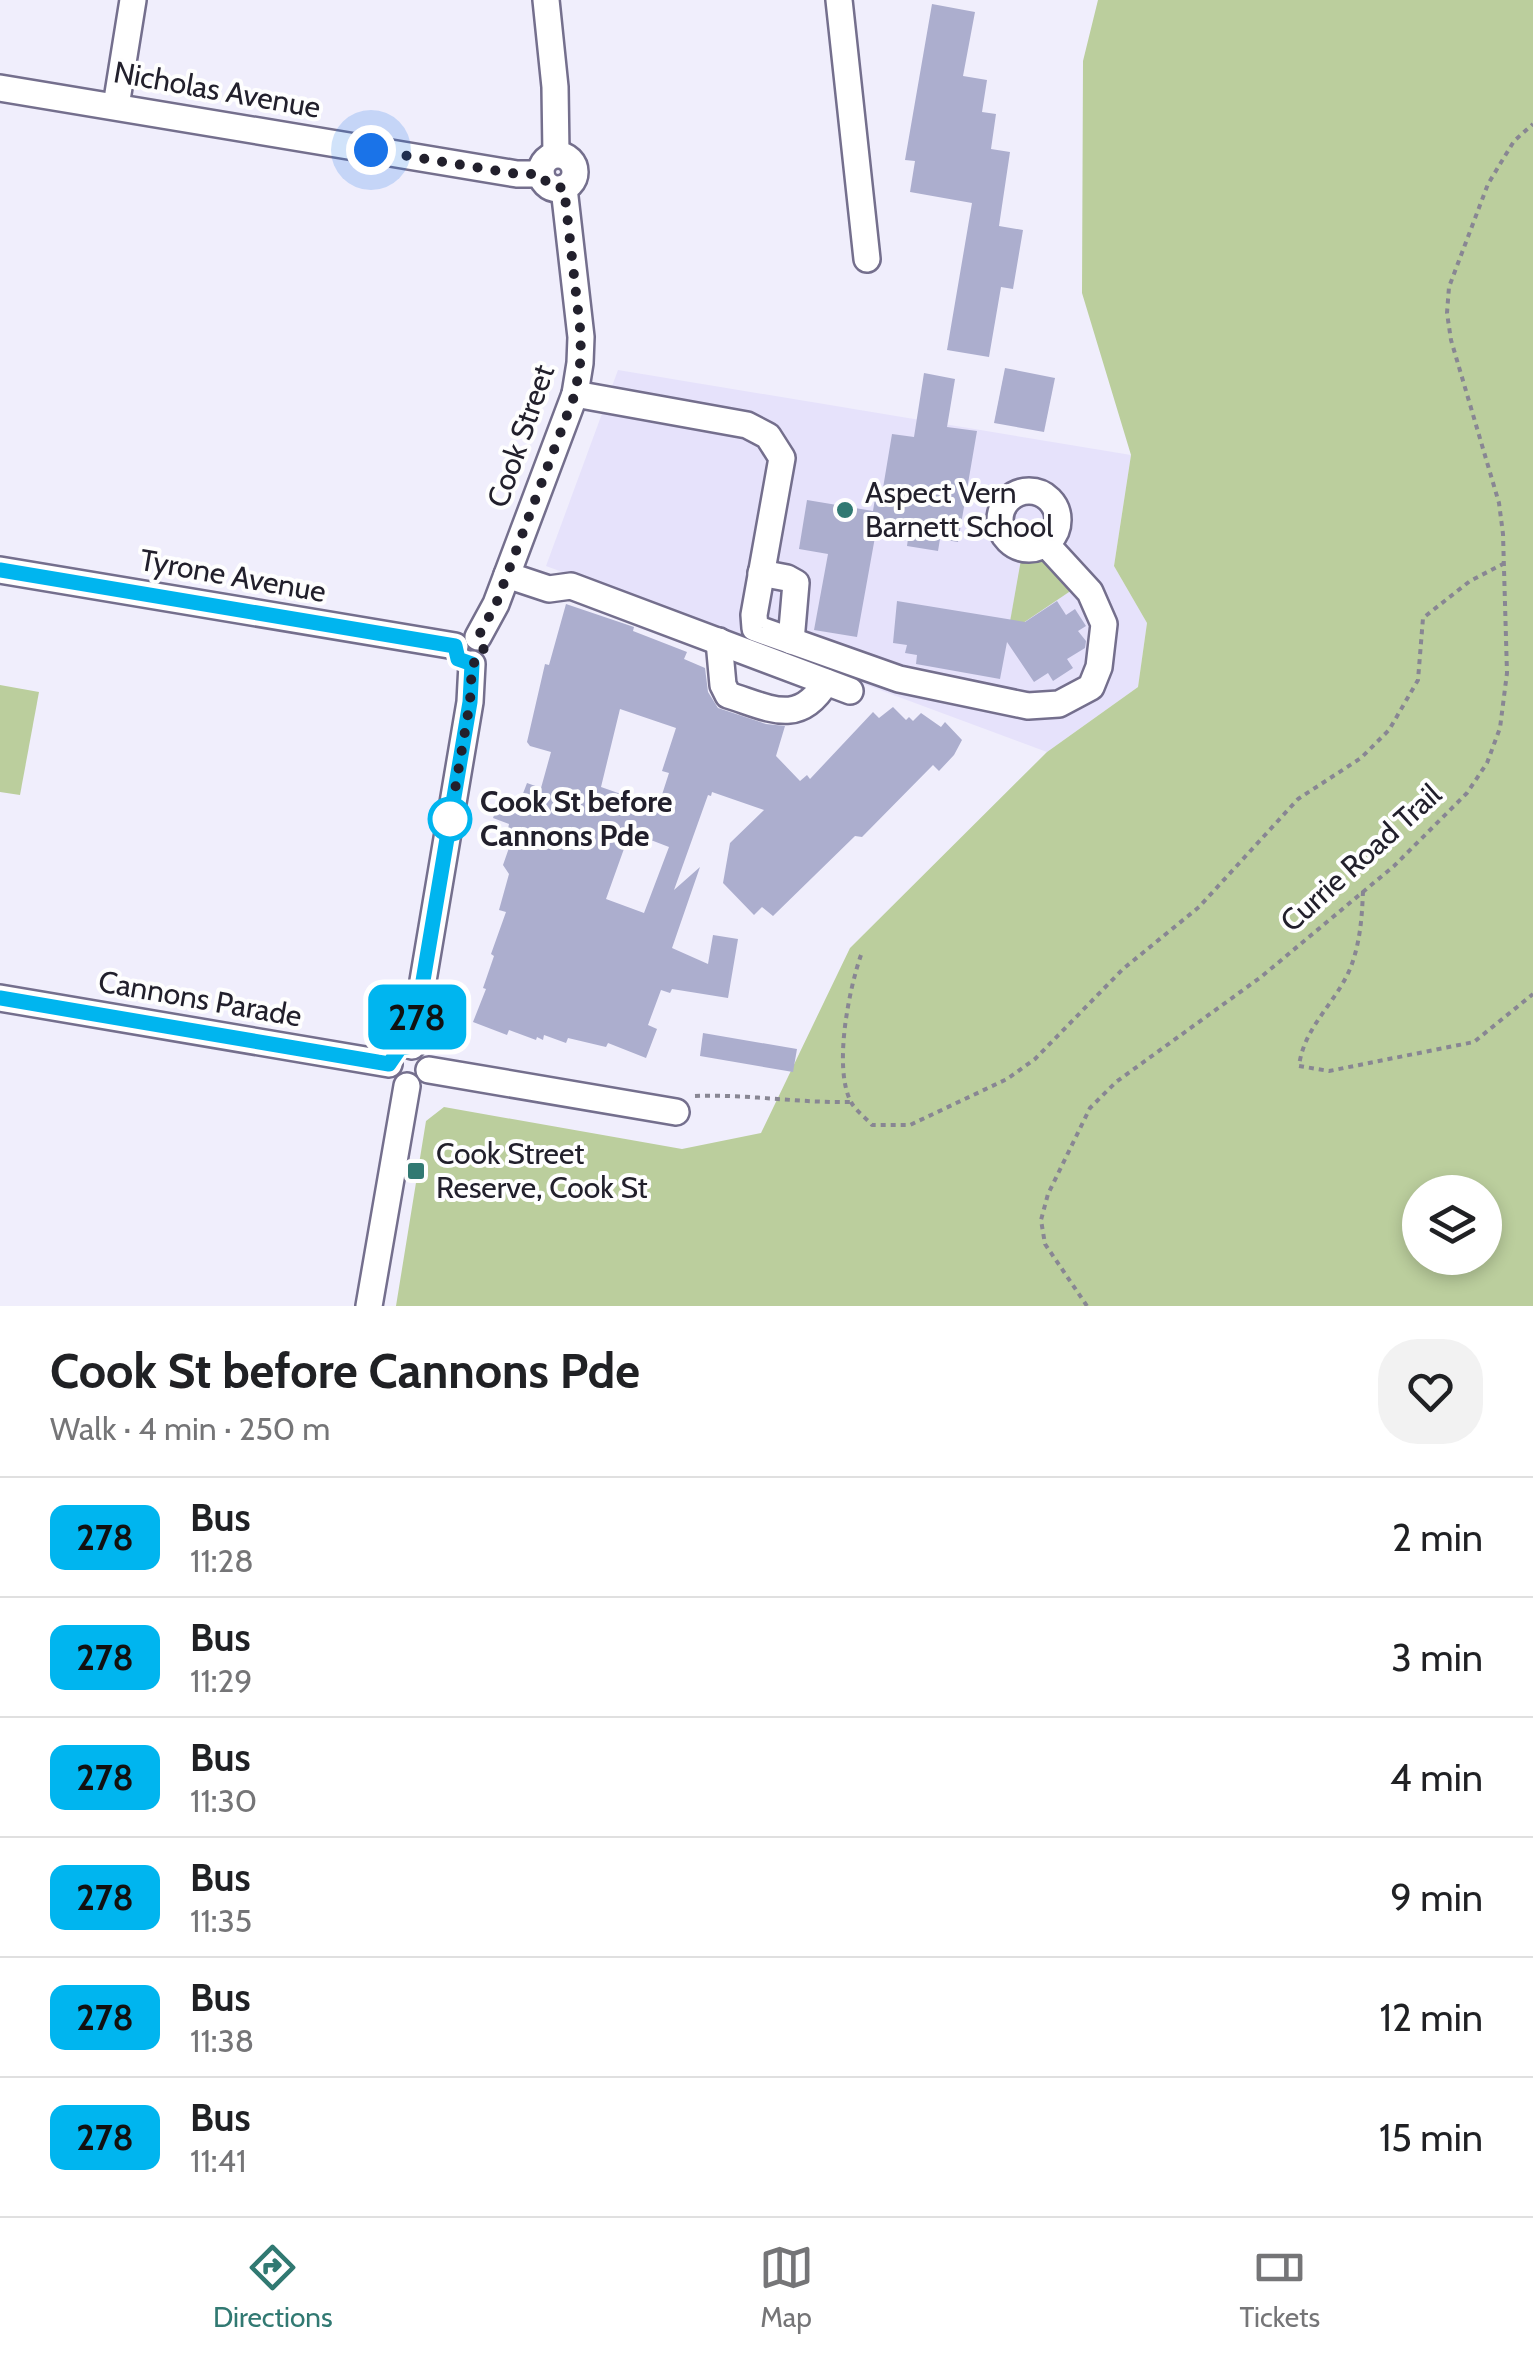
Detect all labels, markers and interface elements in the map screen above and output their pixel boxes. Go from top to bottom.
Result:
street label: Nicholas Avenue [111,53,323,126]
your location [346,125,396,175]
street label: Cook Street [479,360,562,512]
place label: Aspect Vern Barnett School [865,474,1053,545]
marker: Aspect Vern Barnett School [834,499,856,521]
street label: Tyrone Avenue [137,541,329,610]
street label: Currie Road Trail [1273,776,1449,939]
place label: Cook St before Cannons Pde [480,783,672,854]
marker: Cook St before Cannons Pde [429,798,471,840]
street label: Cannons Parade [96,962,305,1035]
line badge: 278 [360,984,474,1050]
text: 278 [388,996,446,1039]
place label: Cook Street Reserve, Cook St [436,1135,648,1206]
marker: Cook Street Reserve, Cook St [405,1160,427,1182]
map controls [1402,1175,1502,1275]
button: layers [1402,1175,1502,1275]
button: heart [1378,1339,1483,1444]
text: Cook St before Cannons Pde [50,1342,640,1400]
text: Walk · 4 min · 250 m [50,1409,330,1448]
text: Bus [190,1494,251,1541]
text: 2 min [1392,1514,1483,1561]
text: 278 [76,1516,134,1559]
text: 11:28 [190,1541,254,1580]
text: Bus [190,1614,251,1661]
text: 3 min [1391,1634,1483,1681]
text: 278 [76,1636,134,1679]
text: 11:29 [190,1661,252,1700]
text: Bus [190,1734,251,1781]
text: 4 min [1390,1754,1483,1801]
text: 278 [76,1756,134,1799]
text: 11:30 [190,1781,257,1820]
text: Bus [190,1854,251,1901]
text: 9 min [1390,1874,1483,1921]
text: 278 [76,1876,134,1919]
text: 11:35 [190,1901,252,1940]
text: Bus [190,1974,251,2021]
text: 12 min [1380,1994,1483,2041]
text: 278 [76,1996,134,2039]
text: 11:38 [190,2021,254,2060]
text: Bus [190,2094,251,2141]
text: 15 min [1379,2114,1483,2161]
text: 278 [76,2116,134,2159]
text: 11:41 [190,2141,246,2180]
tab: Directions [213,2240,333,2334]
tab: Map [759,2240,814,2334]
tab: Tickets [1239,2240,1320,2334]

